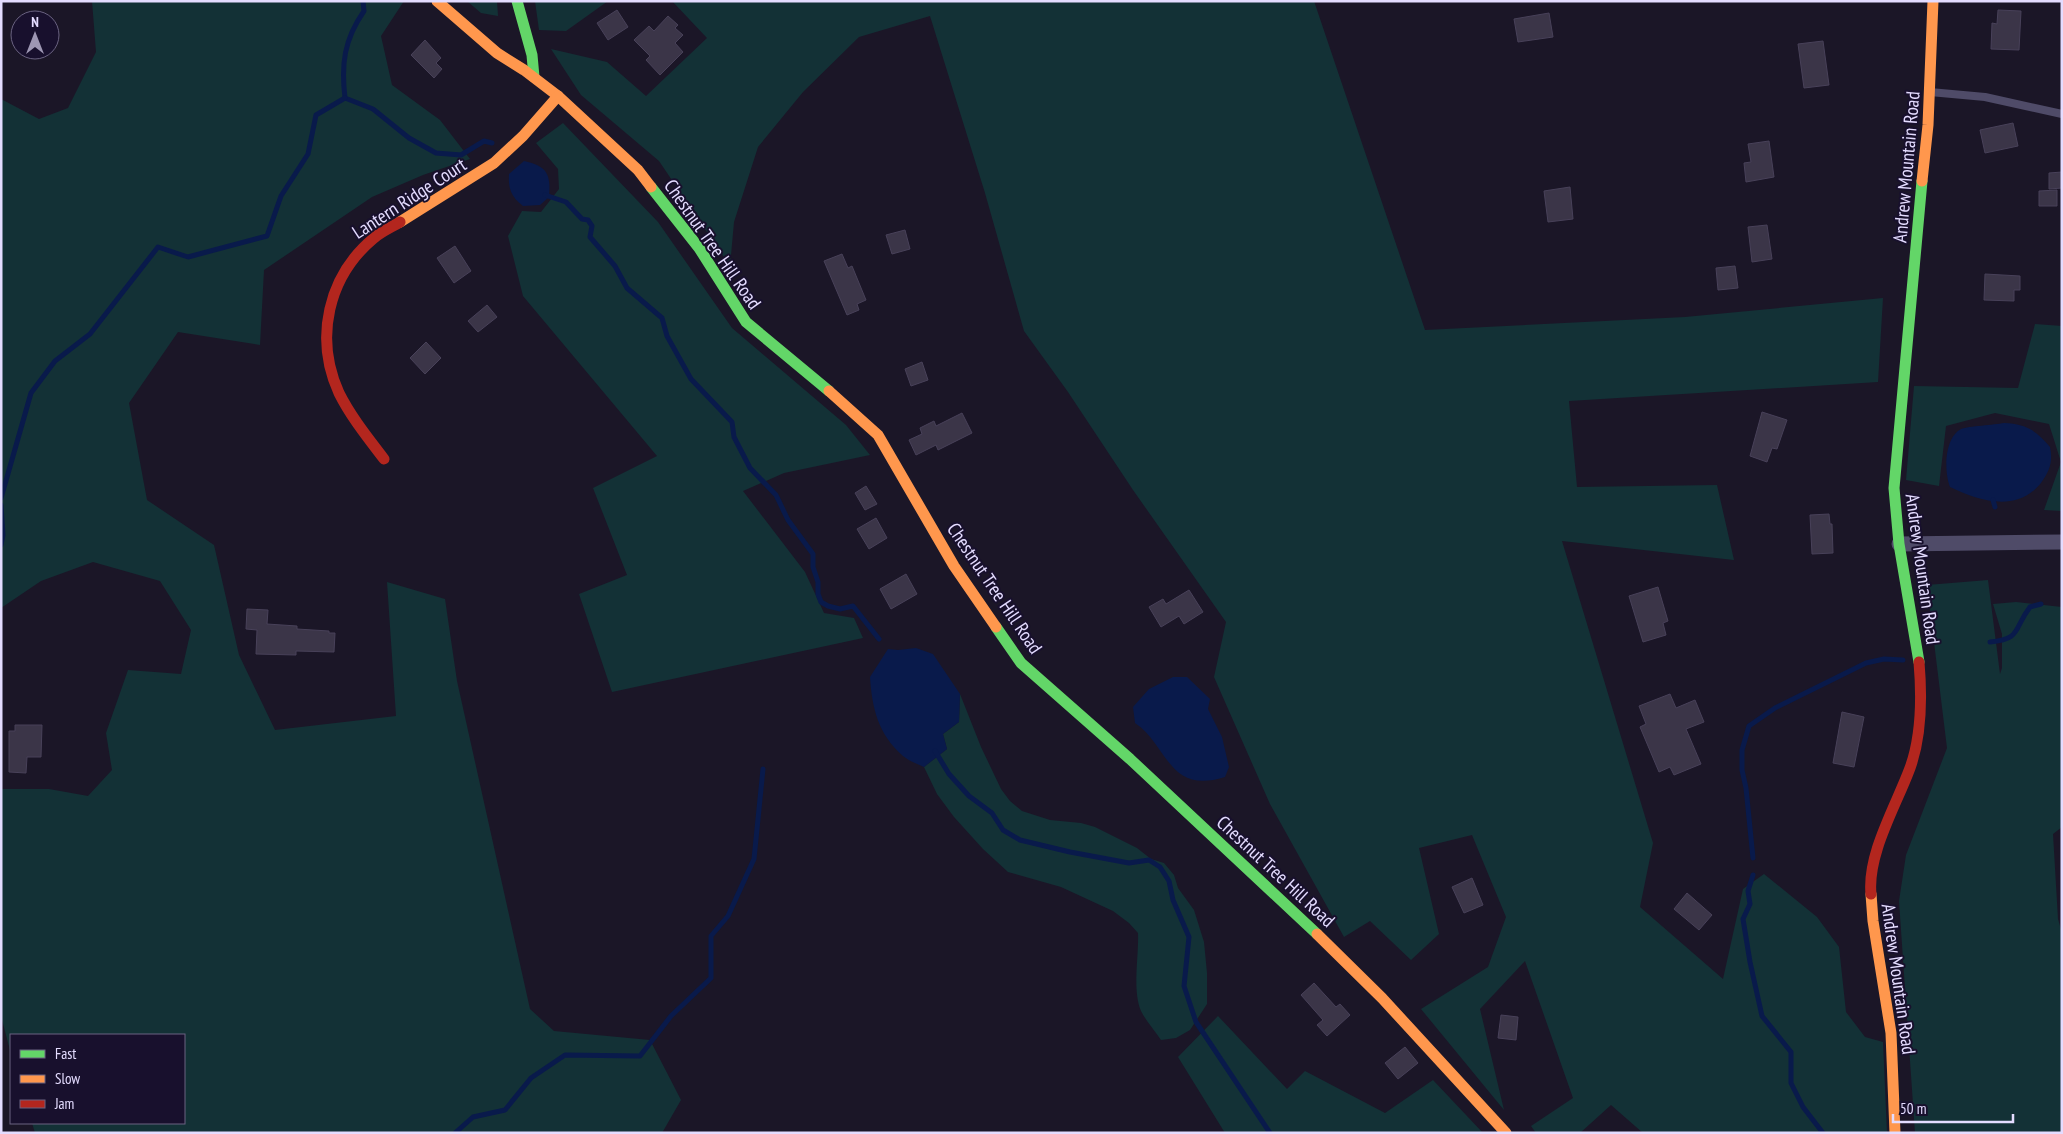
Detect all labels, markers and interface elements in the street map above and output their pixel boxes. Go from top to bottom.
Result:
north arrow [10,10,60,60]
text: N [31,13,39,31]
street label: Andrew Mountain Road [1887,90,1925,244]
street label: Lantern Ridge Court [347,152,471,244]
street label: Chestnut Tree Hill Road [659,174,767,314]
street label: Andrew Mountain Road [1901,492,1945,646]
street label: Chestnut Tree Hill Road [942,518,1048,658]
street label: Chestnut Tree Hill Road [1212,810,1340,932]
street label: Andrew Mountain Road [1877,902,1921,1056]
legend [10,1034,185,1124]
text: Fast [55,1044,76,1063]
text: Slow [55,1069,80,1088]
scale bar [1893,1092,2013,1124]
text: Jam [54,1094,74,1113]
text: 50 m [1900,1099,1926,1118]

